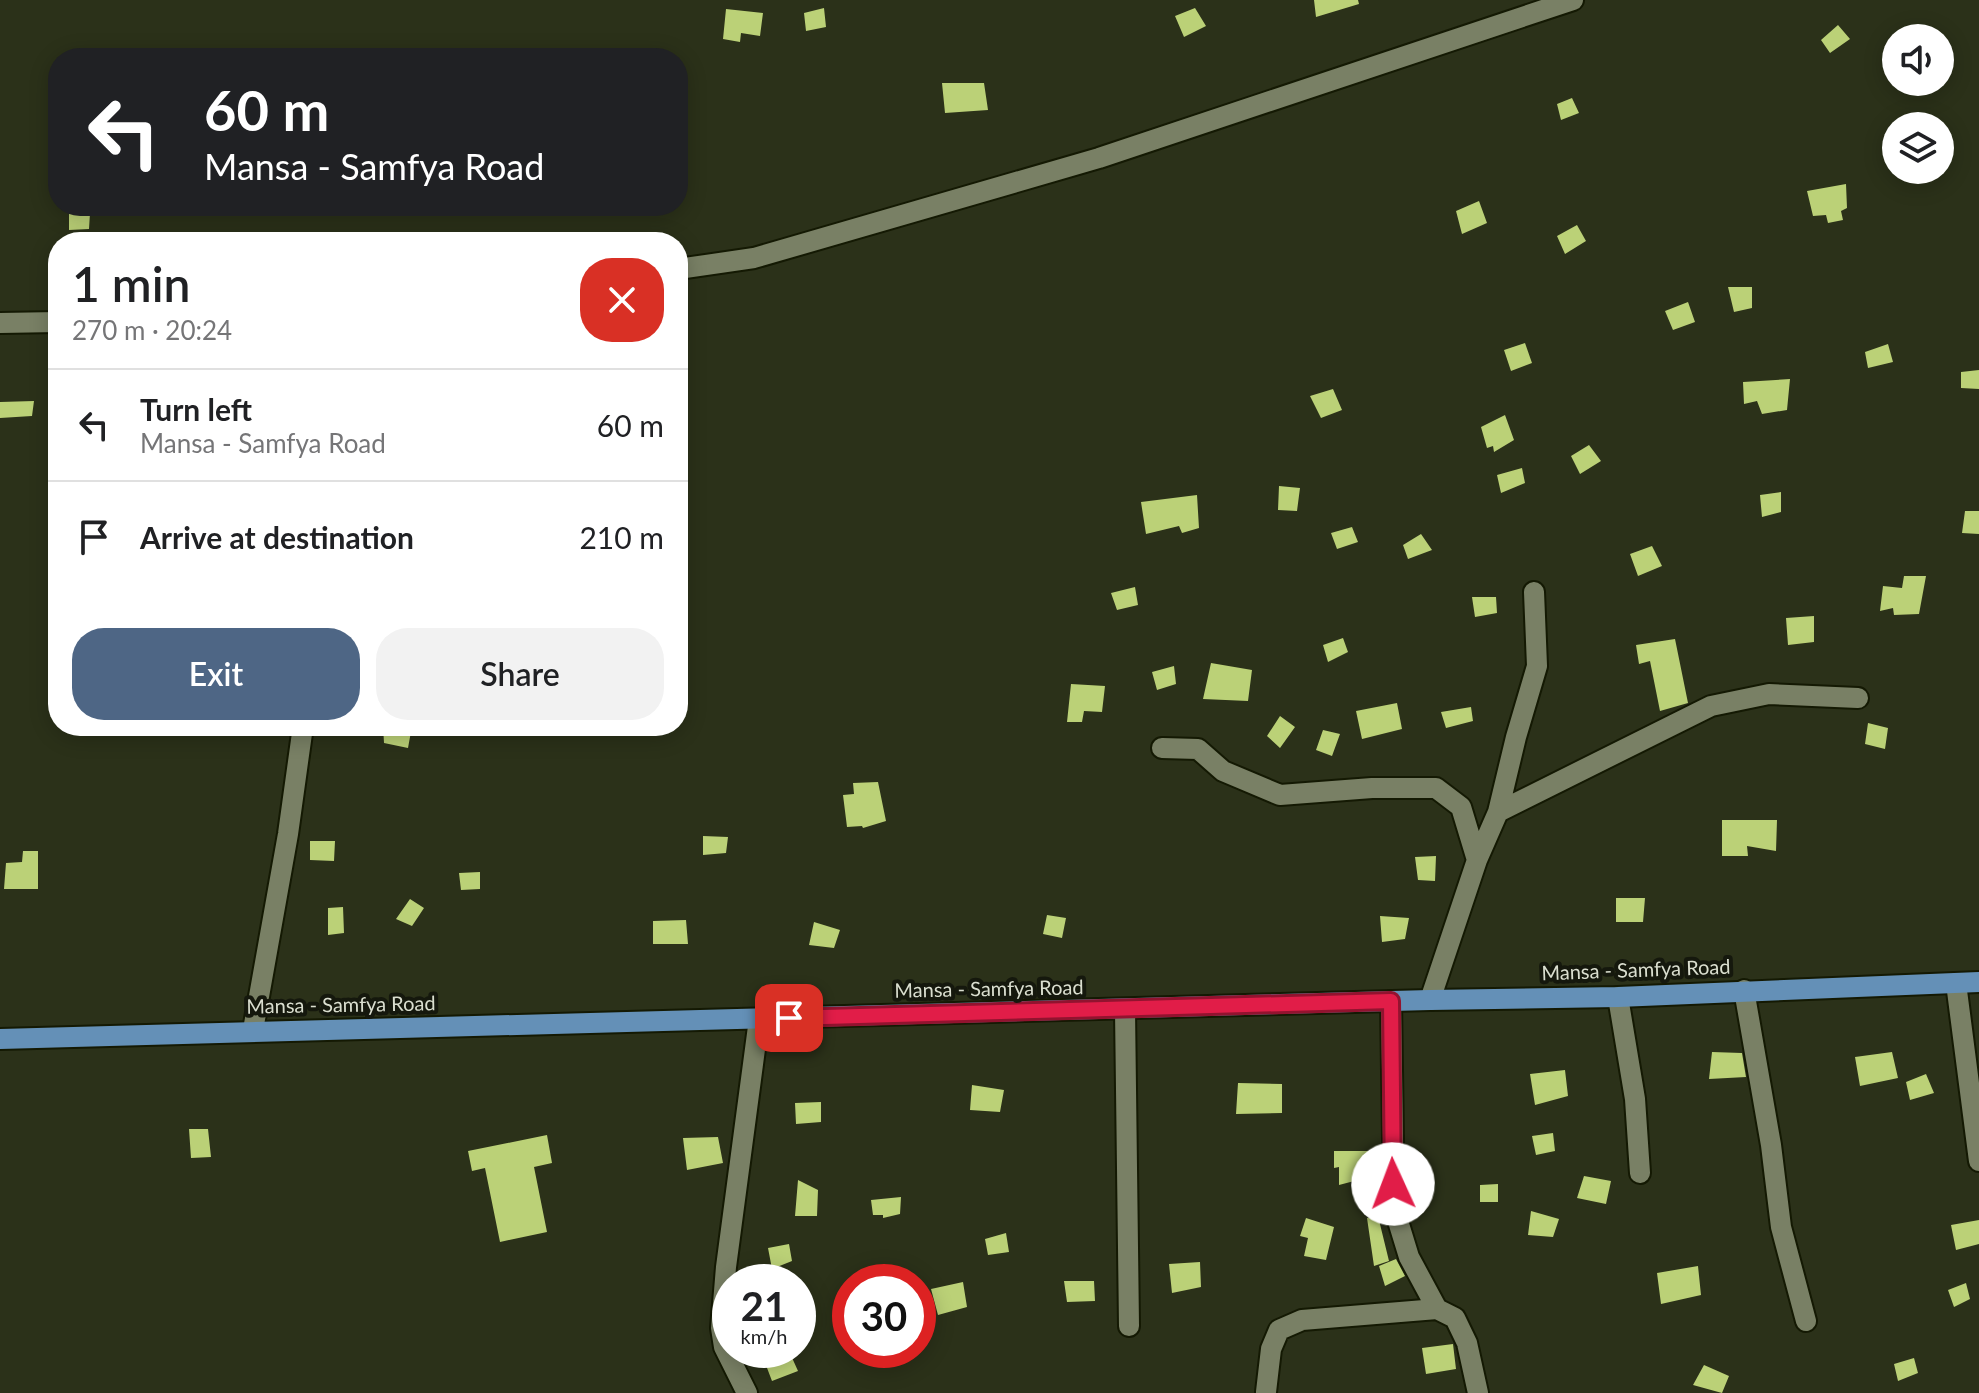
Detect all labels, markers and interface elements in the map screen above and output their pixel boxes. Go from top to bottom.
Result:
map controls [1882,24,1954,184]
button: sound [1882,24,1954,96]
text: 60 m [204,76,329,143]
icon: left [72,80,176,184]
button: layers [1882,112,1954,184]
text: Mansa - Samfya Road [204,144,544,188]
text: 1 min [72,255,190,312]
button: close [580,258,664,342]
text: 270 m · 20:24 [72,314,232,346]
text: Turn left [140,391,252,427]
icon: left [72,403,116,447]
text: 60 m [597,407,664,443]
text: Mansa - Samfya Road [140,427,386,459]
icon: arrive [72,515,116,559]
text: Arrive at destination [140,519,414,555]
text: 210 m [579,519,664,555]
button: Exit [72,628,360,720]
button: Share [376,628,664,720]
street label: Mansa - Samfya Road [1541,954,1731,984]
street label: Mansa - Samfya Road [894,974,1084,1002]
pin [755,984,823,1052]
street label: Mansa - Samfya Road [246,990,436,1018]
icon: arrive [767,996,811,1040]
position arrow [1351,1142,1435,1226]
speed limit sign: 30 [832,1264,936,1368]
text: 21 [741,1282,787,1330]
text: km/h [741,1324,787,1348]

